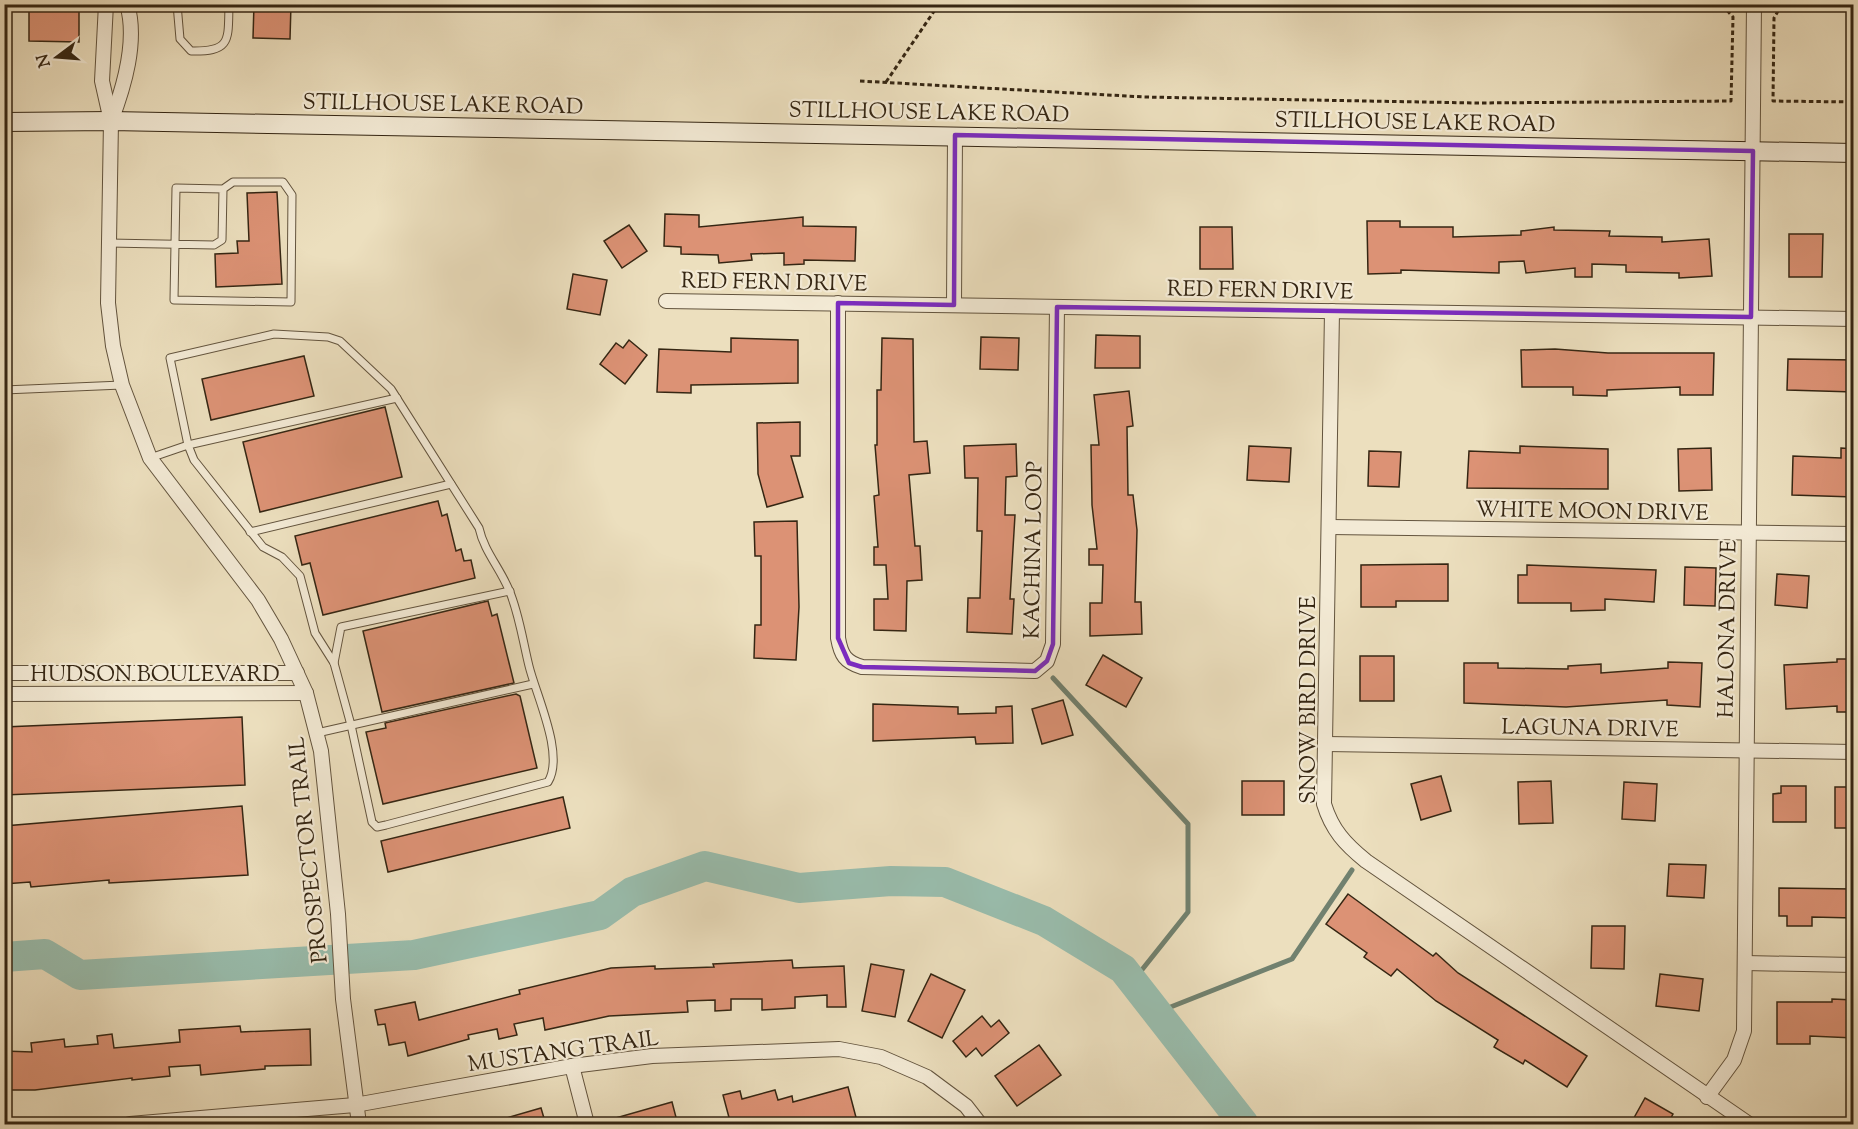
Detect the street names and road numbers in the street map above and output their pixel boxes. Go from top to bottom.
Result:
street label: STILLHOUSE LAKE ROAD [302,88,584,124]
street label: STILLHOUSE LAKE ROAD [788,96,1070,132]
street label: STILLHOUSE LAKE ROAD [1274,106,1556,142]
street label: RED FERN DRIVE [681,266,867,302]
street label: RED FERN DRIVE [1167,274,1353,310]
street label: KACHINA LOOP [1017,461,1053,639]
street label: WHITE MOON DRIVE [1475,495,1709,531]
street label: HALONA DRIVE [1711,540,1747,718]
street label: SNOW BIRD DRIVE [1294,596,1326,804]
street label: HUDSON BOULEVARD [30,660,280,692]
street label: LAGUNA DRIVE [1501,712,1679,748]
street label: PROSPECTOR TRAIL [282,735,338,964]
street label: MUSTANG TRAIL [466,1024,661,1082]

